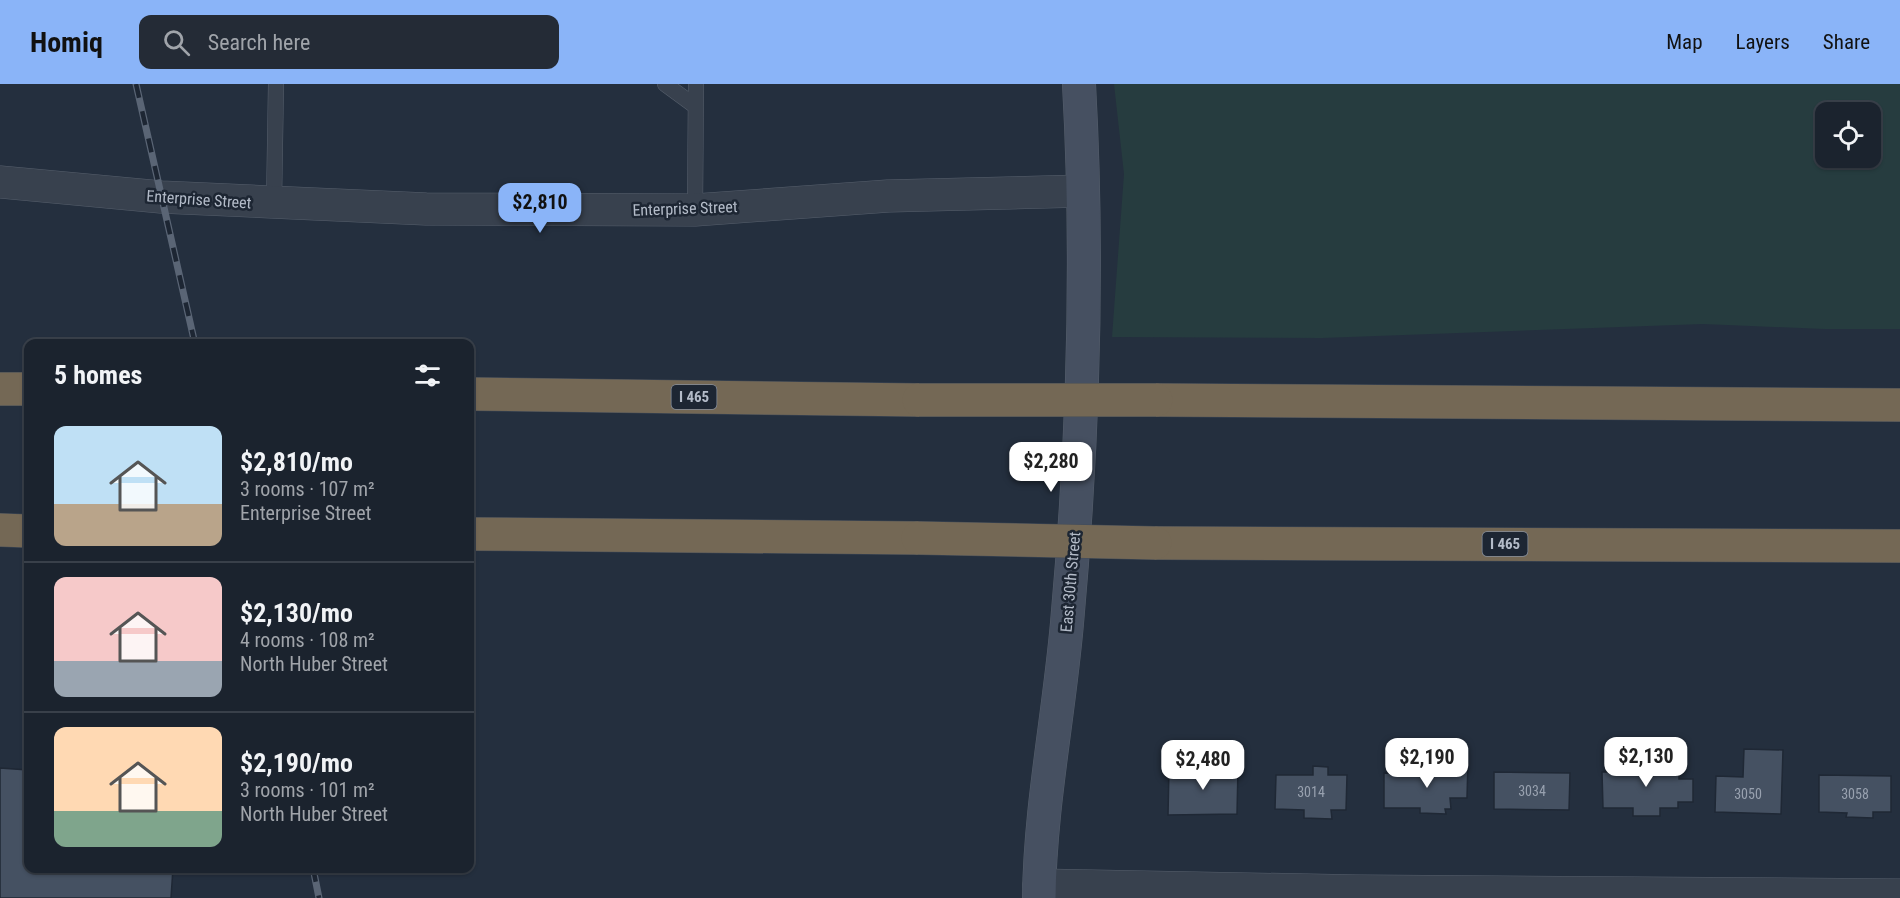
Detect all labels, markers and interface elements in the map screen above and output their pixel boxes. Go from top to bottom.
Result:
search box [139,15,559,69]
text: Homiq [30,26,103,59]
icon: search [160,26,193,59]
text: Search here [208,30,310,55]
text: Map [1666,30,1703,54]
text: Layers [1736,30,1790,54]
text: Share [1823,30,1870,54]
map controls [1815,102,1881,168]
button: locate [1815,102,1881,168]
pin: $2,810 [491,183,589,234]
street label: Enterprise Street [146,186,252,213]
text: $2,810 [512,190,568,214]
street label: Enterprise Street [632,197,738,220]
icon: filters [411,359,444,392]
text: 5 homes [54,360,142,390]
road number: I 465 [672,385,716,409]
pin: $2,280 [1002,442,1100,493]
text: $2,810/mo [240,447,353,477]
text: $2,280 [1023,449,1079,473]
icon: home [102,450,174,522]
text: 3 rooms · 107 m² [240,477,375,501]
text: Enterprise Street [240,501,372,525]
street label: East 30th Street [1057,531,1084,633]
road number: I 465 [1482,532,1528,556]
text: $2,130/mo [240,598,353,628]
icon: home [102,601,174,673]
text: 4 rooms · 108 m² [240,628,375,652]
text: North Huber Street [240,652,388,676]
pin: $2,130 [1597,737,1695,788]
pin: $2,190 [1378,738,1476,789]
pin: $2,480 [1154,740,1252,791]
text: $2,130 [1618,744,1674,768]
text: $2,190 [1399,745,1455,769]
text: $2,480 [1175,747,1231,771]
text: $2,190/mo [240,748,353,778]
icon: home [102,751,174,823]
text: 3 rooms · 101 m² [240,778,375,802]
house number: 3034 [1518,783,1546,799]
house number: 3014 [1297,784,1325,800]
house number: 3050 [1734,786,1762,802]
house number: 3058 [1841,786,1869,802]
text: North Huber Street [240,802,388,826]

